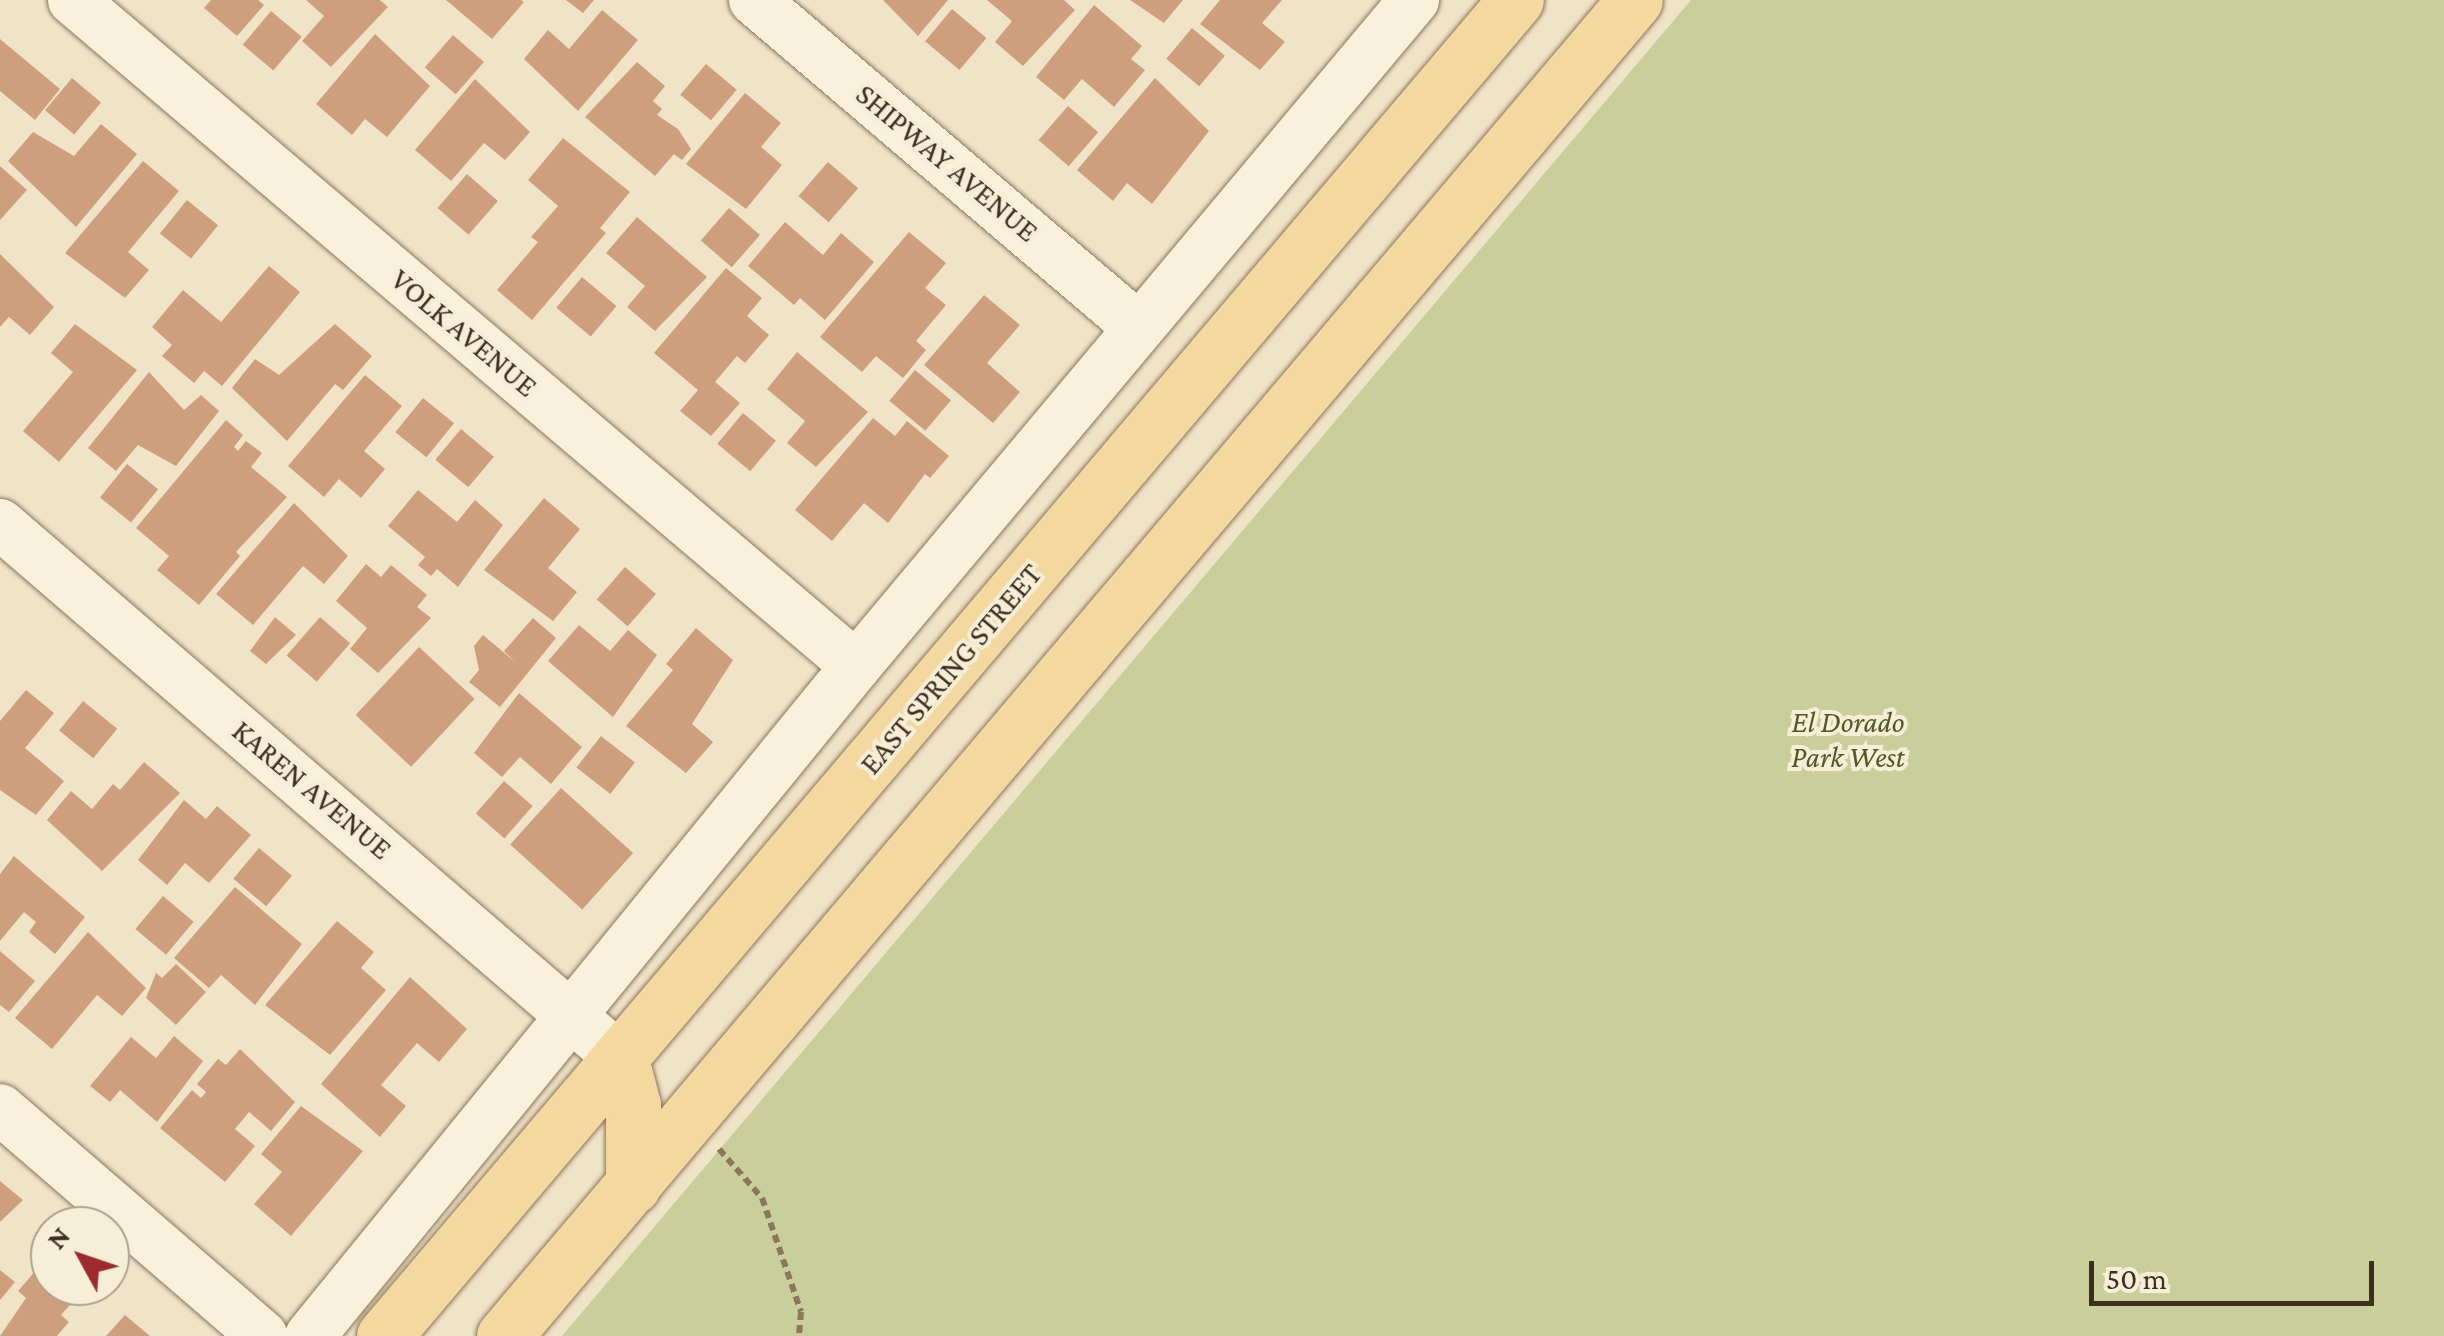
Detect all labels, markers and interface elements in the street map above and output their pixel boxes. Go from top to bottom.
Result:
street label: SHIPWAY AVENUE [849,76,1045,250]
street label: VOLK AVENUE [383,261,545,405]
street label: EAST SPRING STREET [852,556,1050,782]
park label: El Dorado Park West [1791,704,1905,774]
street label: KAREN AVENUE [225,713,399,867]
north arrow [30,1206,130,1306]
text: N [40,1220,76,1255]
scale bar [2094,1241,2379,1303]
text: 50 m [2106,1262,2167,1295]

